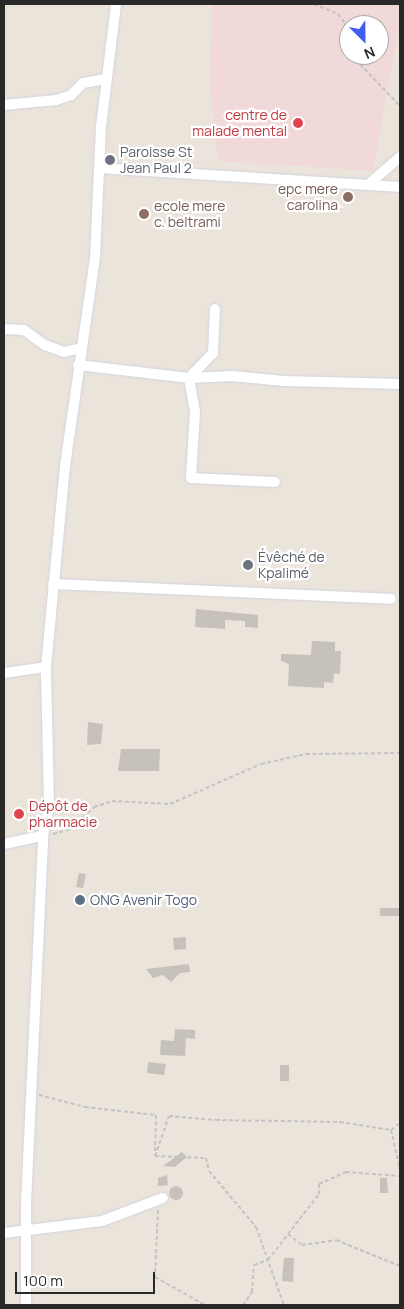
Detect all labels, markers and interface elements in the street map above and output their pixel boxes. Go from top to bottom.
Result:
north arrow [339,15,389,65]
text: N [361,43,378,64]
place label: centre de malade mental [192,107,287,140]
marker: centre de malade mental [291,116,305,130]
place label: Paroisse St Jean Paul 2 [120,144,192,176]
marker: Paroisse St Jean Paul 2 [104,154,116,166]
place label: epc mere carolina [278,181,338,213]
marker: epc mere carolina [342,191,354,203]
place label: ecole mere c. beltrami [154,198,225,230]
marker: ecole mere c. beltrami [138,208,150,220]
place label: Évêché de Kpalimé [258,549,325,582]
marker: Évêché de Kpalimé [242,559,254,571]
place label: Dépôt de pharmacie [29,798,97,830]
marker: Dépôt de pharmacie [13,808,25,820]
place label: ONG Avenir Togo [90,892,197,908]
marker: ONG Avenir Togo [74,894,86,906]
scale bar [18,1262,158,1294]
text: 100 m [23,1270,63,1291]

